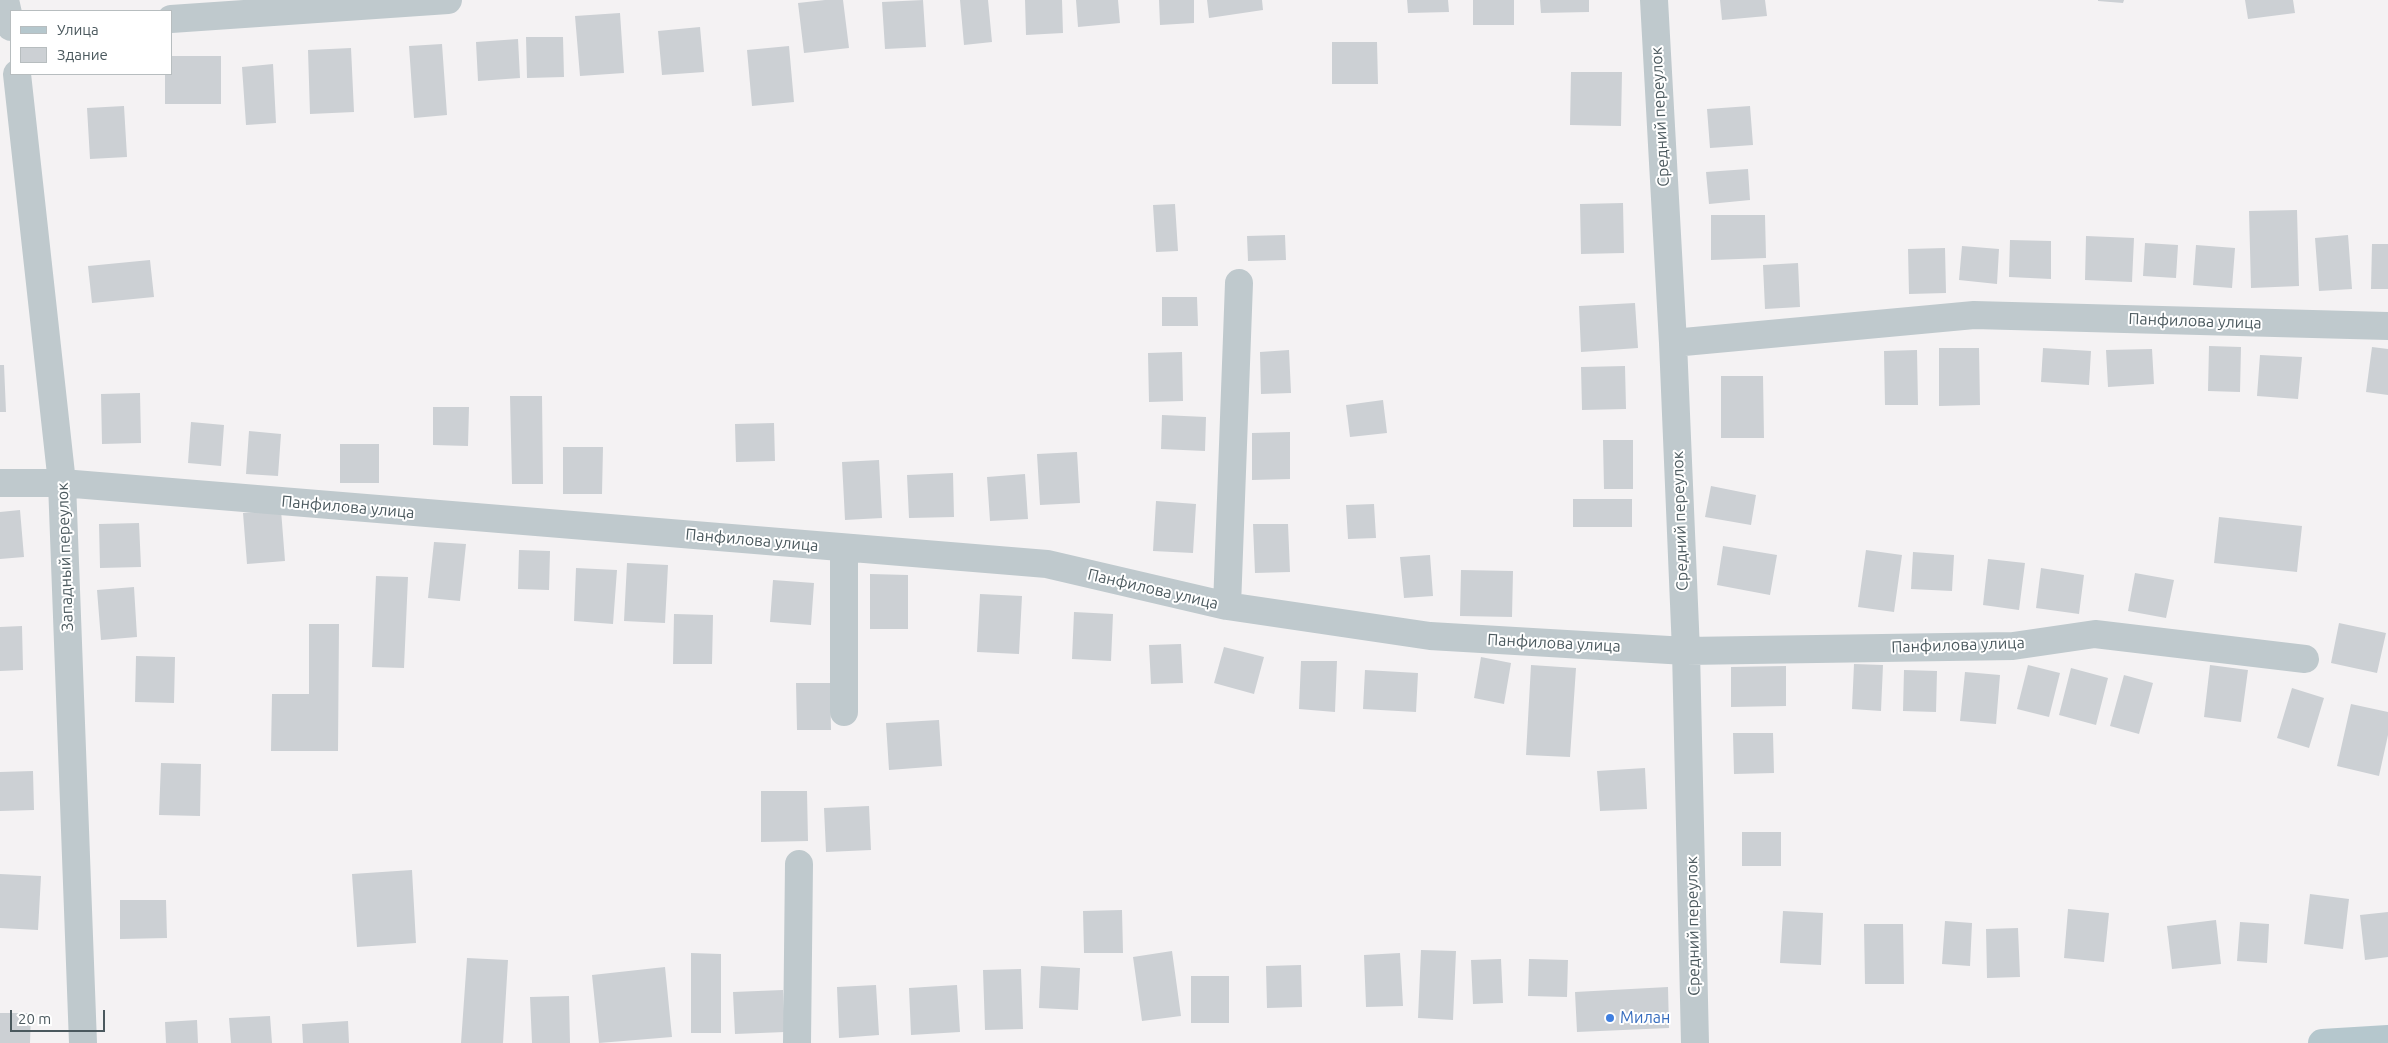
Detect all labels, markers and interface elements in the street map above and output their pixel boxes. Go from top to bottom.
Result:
legend [10,10,172,75]
text: Улица [57,21,99,38]
text: Здание [57,46,108,63]
street label: Средний переулок [1647,47,1673,187]
street label: Панфилова улица [2128,309,2262,333]
street label: Средний переулок [1668,451,1692,591]
street label: Западный переулок [53,482,77,632]
street label: Панфилова улица [281,492,415,522]
street label: Панфилова улица [685,525,819,555]
street label: Панфилова улица [1086,565,1220,613]
street label: Панфилова улица [1487,630,1621,656]
street label: Панфилова улица [1891,633,2025,657]
street label: Средний переулок [1682,856,1704,996]
scale bar [12,1000,108,1032]
place label: Милан [1620,1008,1670,1028]
text: 20 m [18,1010,51,1027]
marker: Милан [1604,1012,1616,1024]

